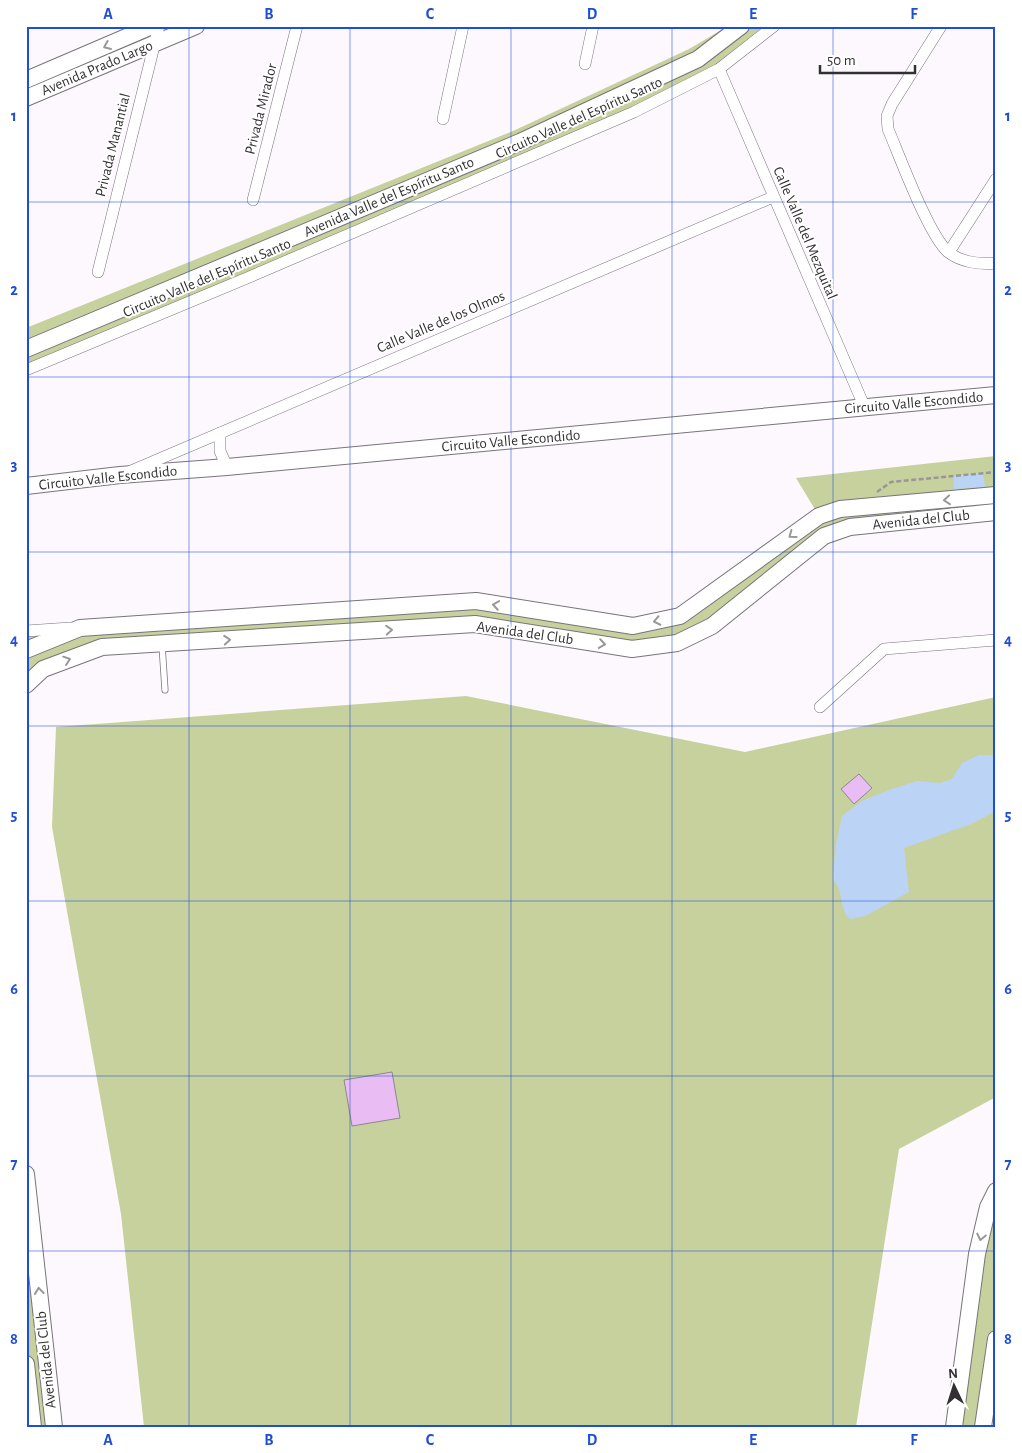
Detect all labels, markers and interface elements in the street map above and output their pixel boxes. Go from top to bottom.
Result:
text: A [103,6,113,22]
text: B [264,6,274,22]
text: C [426,6,435,22]
text: D [587,6,598,22]
text: E [749,6,757,22]
text: F [910,6,918,22]
street label: Avenida Prado Largo [39,38,155,98]
one-way arrow [103,39,112,50]
scale bar [820,42,914,74]
text: 50 m [827,53,856,68]
street label: Privada Mirador [242,62,280,156]
street label: Circuito Valle del Espíritu Santo [493,74,665,162]
street label: Privada Manantial [93,92,133,198]
text: 1 [11,108,17,124]
text: 1 [1005,108,1011,124]
street label: Avenida Valle del Espíritu Santo [302,154,476,240]
street label: Calle Valle del Mezquital [770,164,840,302]
street label: Circuito Valle del Espíritu Santo [121,236,293,320]
text: 2 [10,282,18,298]
text: 2 [1004,282,1012,298]
street label: Calle Valle de los Olmos [375,288,507,356]
street label: Circuito Valle Escondido [844,389,984,417]
street label: Circuito Valle Escondido [441,427,581,455]
text: 3 [11,457,18,473]
text: 3 [1005,457,1012,473]
street label: Circuito Valle Escondido [38,463,178,493]
one-way arrow [943,494,951,505]
street label: Avenida del Club [872,507,971,533]
one-way arrow [788,529,798,538]
one-way arrow [492,600,501,610]
one-way arrow [652,615,661,626]
street label: Avenida del Club [476,619,575,647]
one-way arrow [385,624,393,635]
text: 4 [10,632,18,648]
text: 4 [1004,632,1012,648]
one-way arrow [223,634,231,645]
one-way arrow [598,639,607,649]
one-way arrow [62,656,71,666]
text: 5 [11,807,18,823]
text: 5 [1005,807,1012,823]
text: 6 [10,981,18,997]
text: 6 [1004,981,1012,997]
text: 7 [11,1156,18,1172]
text: 7 [1005,1156,1012,1172]
one-way arrow [976,1232,987,1241]
one-way arrow [34,1287,45,1295]
street label: Avenida del Club [33,1310,59,1409]
text: 8 [10,1331,18,1347]
text: 8 [1004,1331,1012,1347]
north arrow [930,1360,980,1410]
text: N [948,1367,959,1381]
text: A [103,1432,113,1448]
text: B [264,1432,274,1448]
text: C [426,1432,435,1448]
text: D [587,1432,598,1448]
text: E [749,1432,757,1448]
text: F [910,1432,918,1448]

